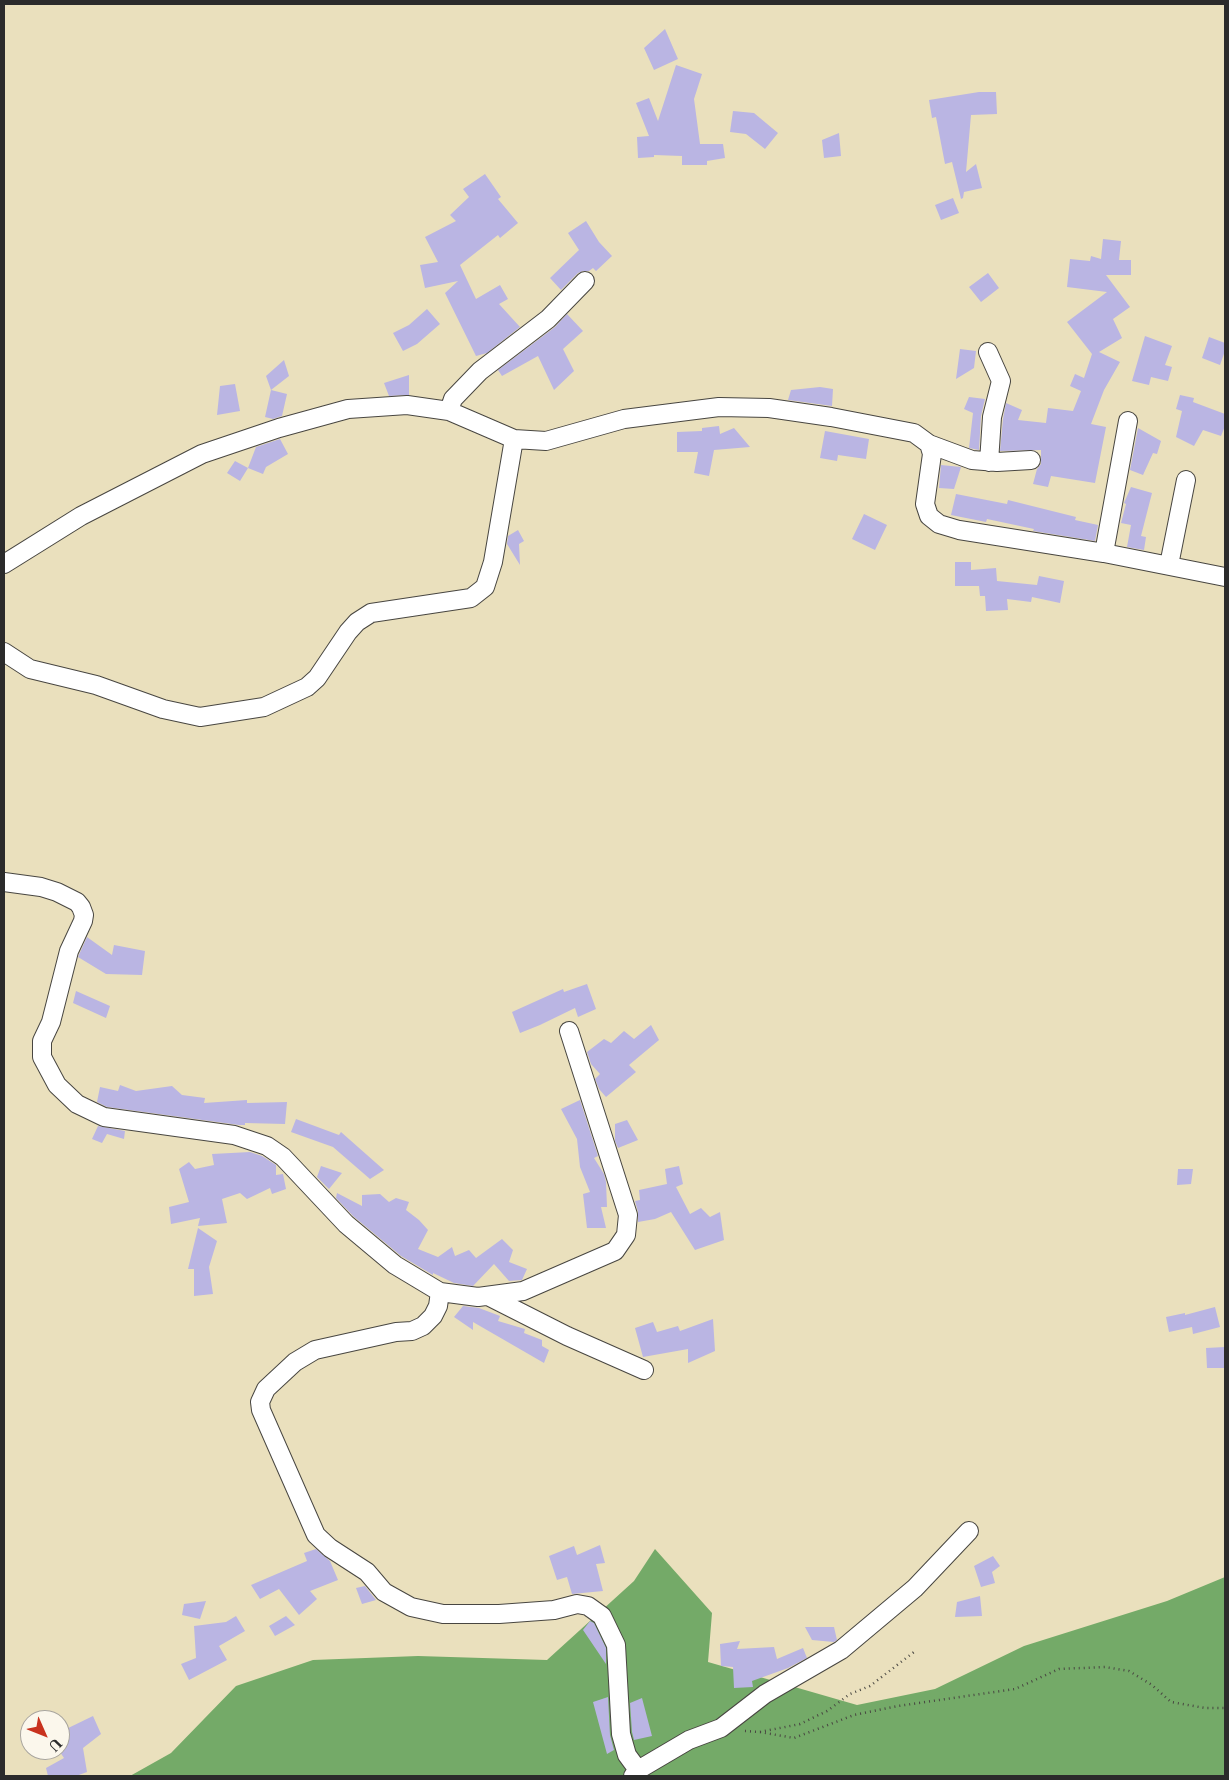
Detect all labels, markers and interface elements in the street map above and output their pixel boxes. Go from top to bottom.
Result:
north arrow [20,1710,70,1760]
text: U [45,1734,65,1755]

